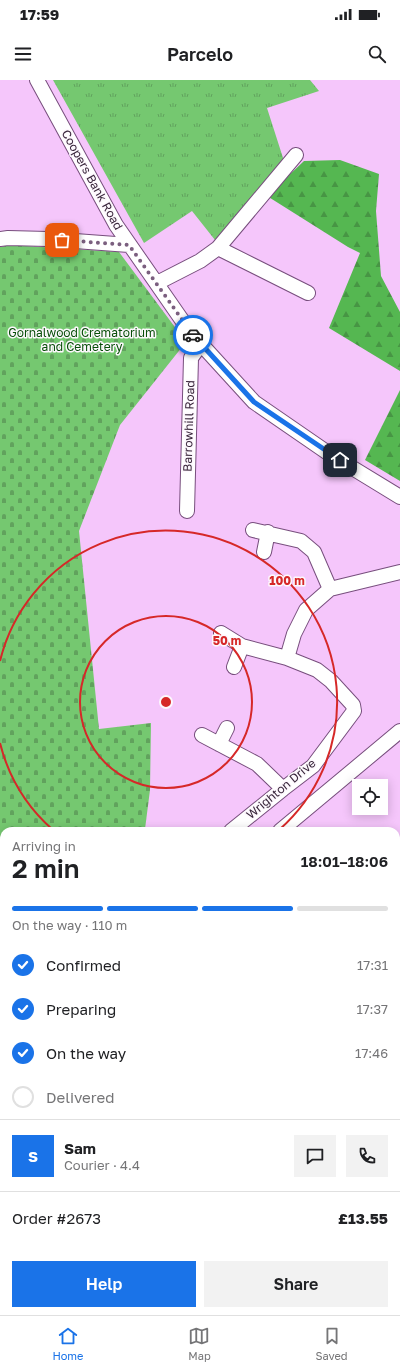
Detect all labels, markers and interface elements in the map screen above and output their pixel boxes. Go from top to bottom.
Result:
text: 17:59 [20,5,59,23]
icon: menu [12,43,34,65]
text: Parcelo [167,43,233,65]
icon: search [366,43,388,65]
street label: Coopers Bank Road [59,127,126,233]
pin [45,223,79,257]
icon: bag [51,229,73,251]
courier [173,315,213,355]
icon: car [182,324,204,346]
park label: Gornalwood Crematorium and Cemetery [8,325,156,354]
street label: Barrowhill Road [179,380,198,472]
pin [323,443,357,477]
icon: home [329,449,351,471]
text: 100 m [269,573,305,588]
text: 50 m [213,633,241,648]
centre of rings [159,695,173,709]
street label: Wrighton Drive [243,755,318,822]
map controls [352,779,388,815]
button: locate [352,779,388,815]
text: Arriving in [12,838,76,854]
text: 18:01–18:06 [301,852,388,870]
text: 2 min [12,853,80,884]
text: On the way · 110 m [12,917,127,933]
icon: check [12,954,34,976]
text: Confirmed [46,956,121,974]
text: 17:31 [357,957,388,973]
icon: check [12,998,34,1020]
text: Preparing [46,1000,116,1018]
text: 17:37 [356,1001,388,1017]
icon: check [12,1042,34,1064]
text: On the way [46,1044,126,1062]
text: 17:46 [355,1045,388,1061]
text: Delivered [46,1088,114,1106]
button: chat [294,1135,336,1177]
button: phone [346,1135,388,1177]
text: Sam [64,1139,96,1157]
text: S [28,1147,38,1165]
text: Courier · 4.4 [64,1157,140,1173]
text: Order #2673 [12,1209,101,1227]
text: £13.55 [338,1209,388,1227]
button: Help [12,1261,196,1307]
button: Share [204,1261,388,1307]
tab: Home [52,1325,83,1362]
tab: Map [188,1325,211,1362]
tab: Saved [315,1325,348,1362]

